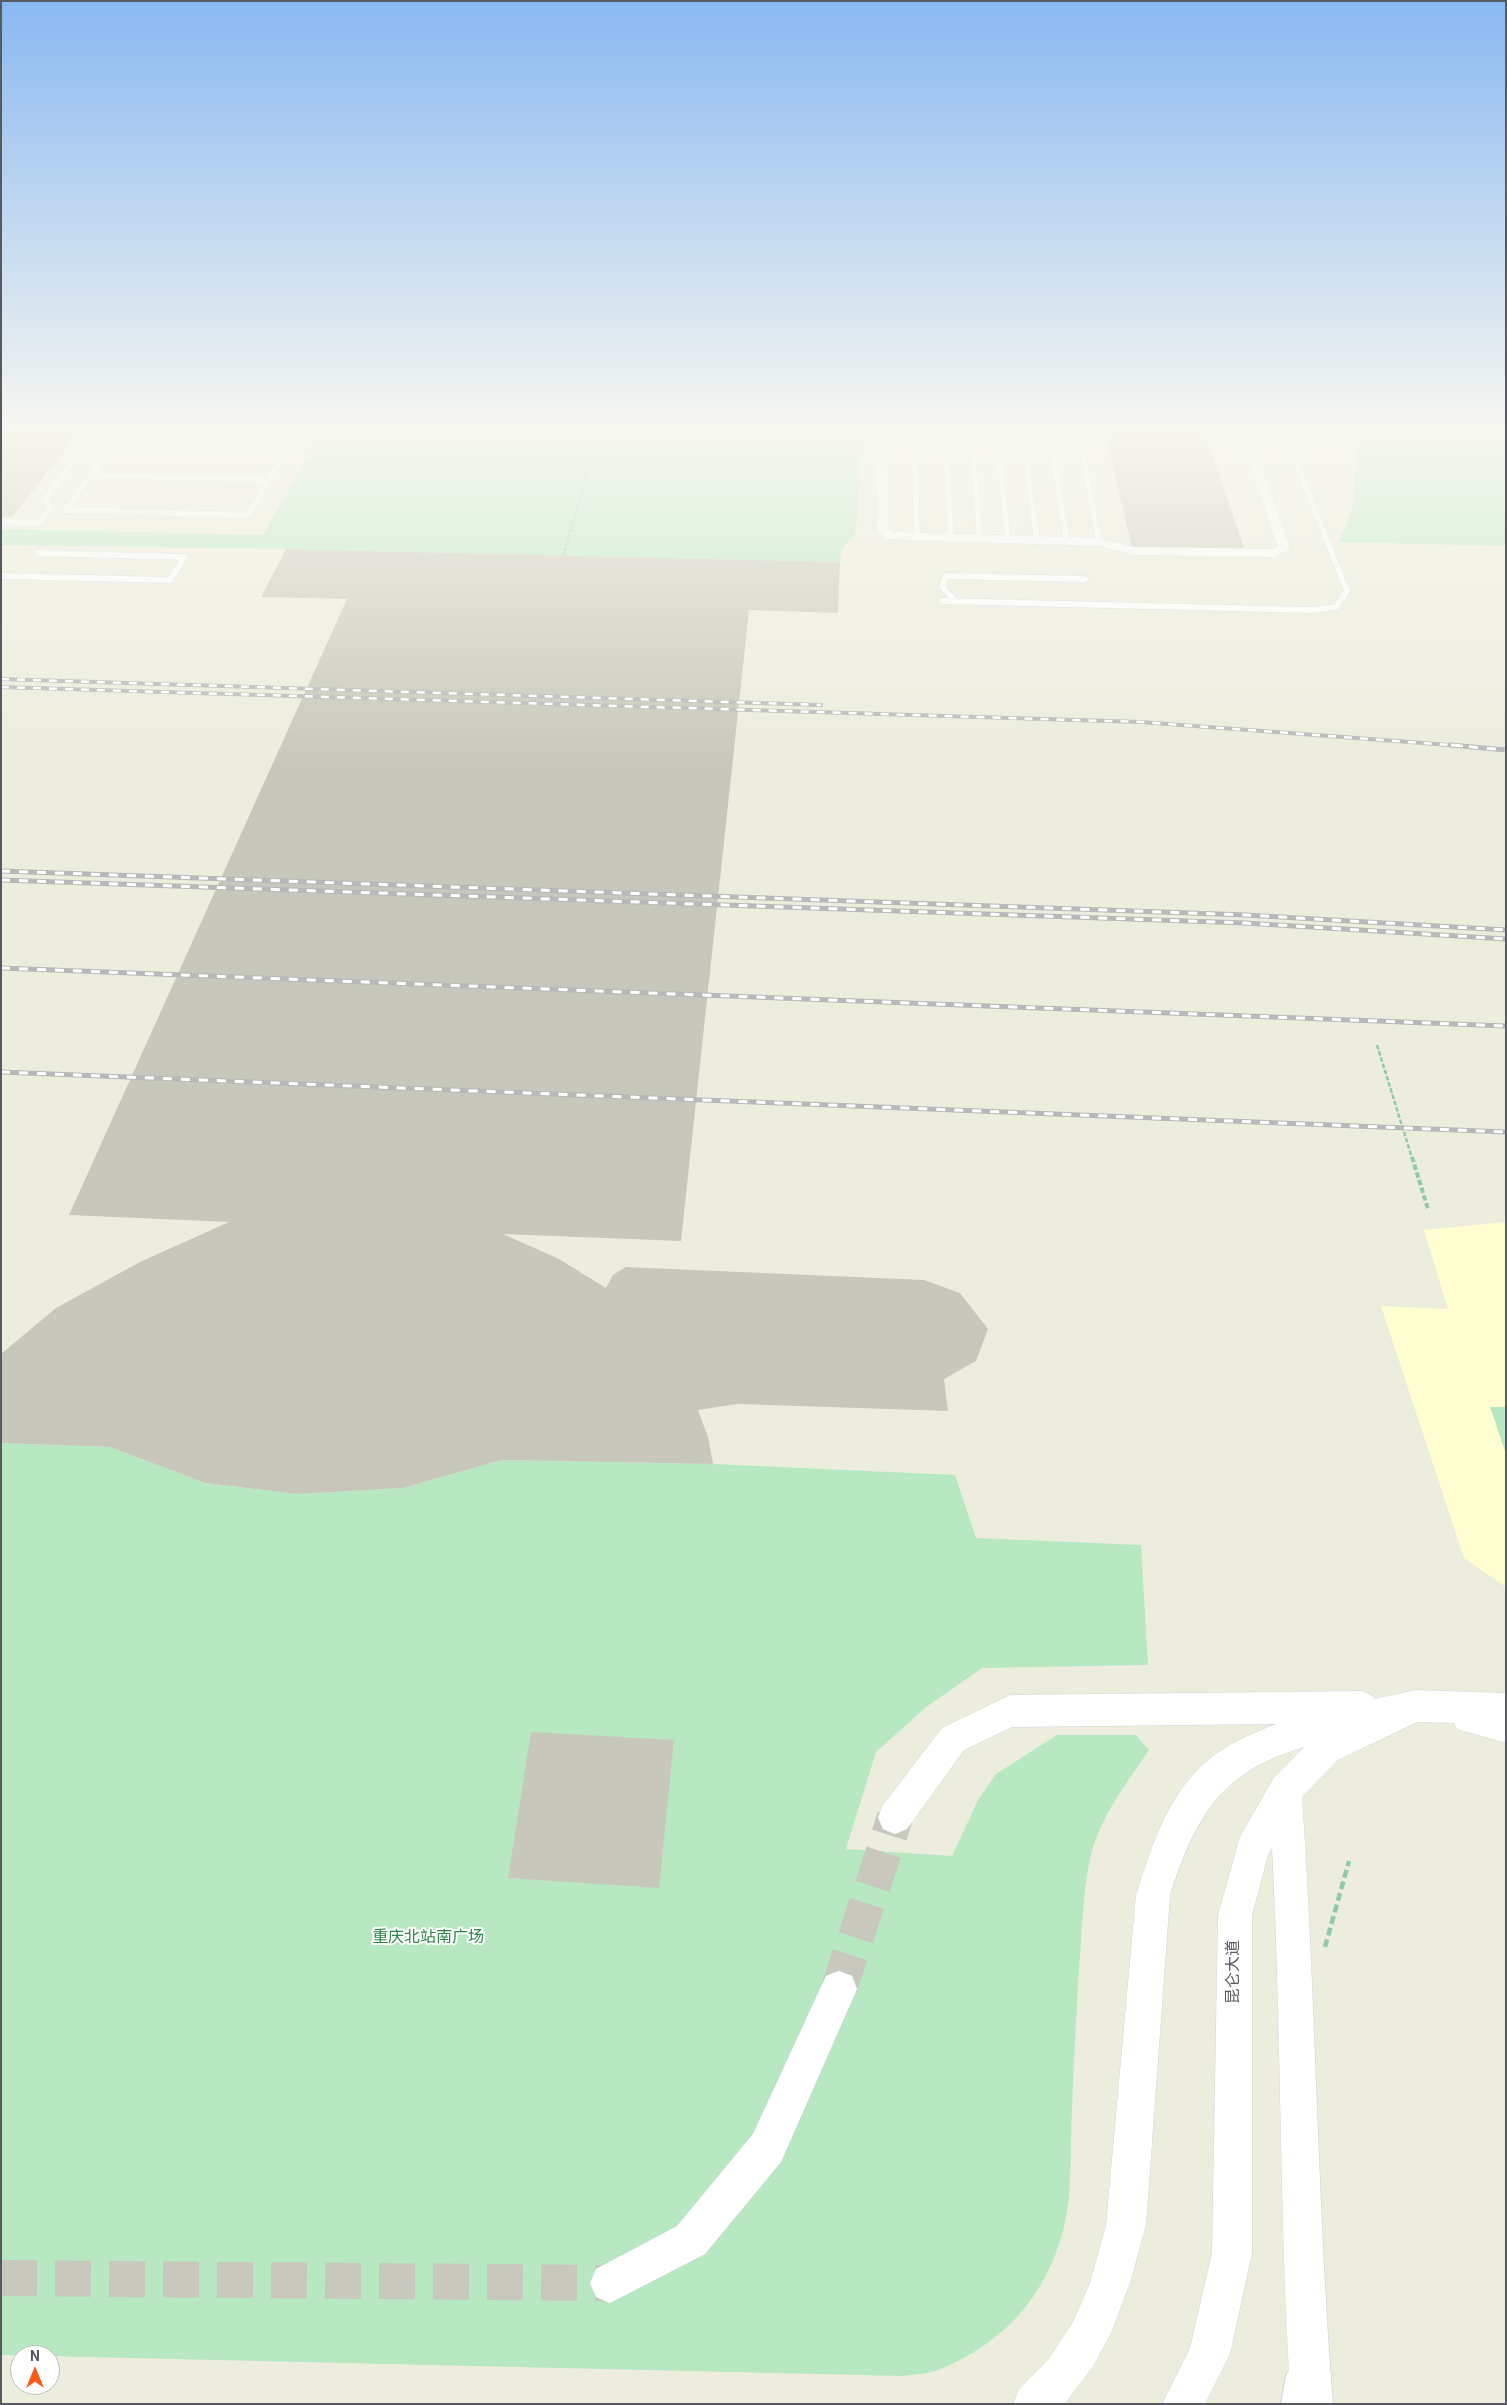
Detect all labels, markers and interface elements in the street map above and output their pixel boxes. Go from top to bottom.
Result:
park label: 重庆北站南广场 [372,1928,484,1948]
street label: 昆仑大道 [1224,1940,1244,2004]
north arrow [10,2345,60,2395]
text: N [30,2348,40,2364]

